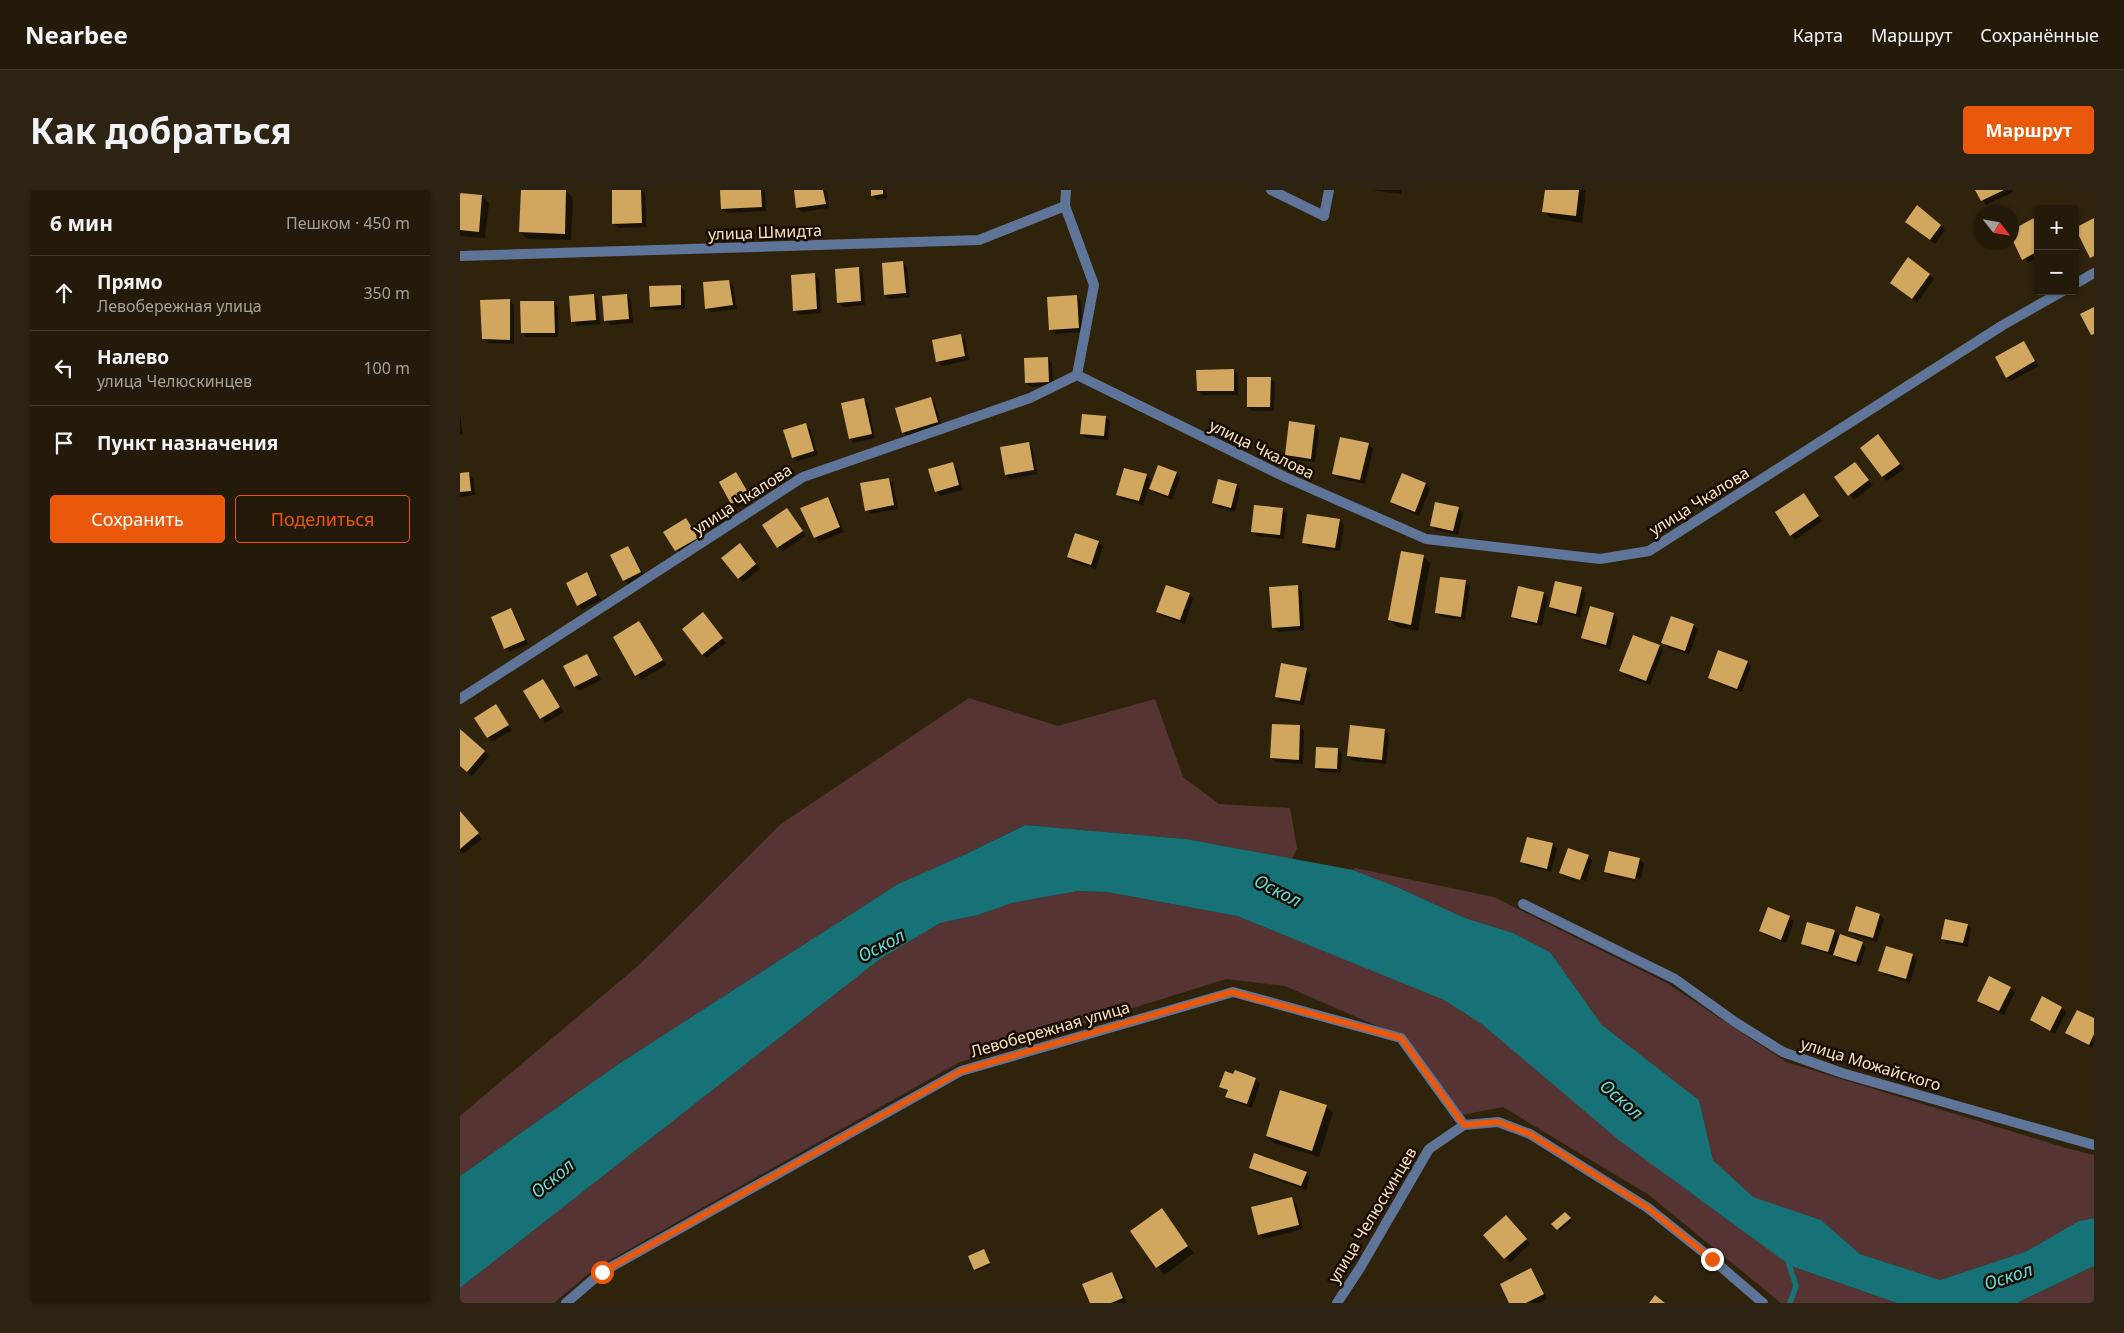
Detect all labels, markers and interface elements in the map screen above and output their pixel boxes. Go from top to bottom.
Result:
text: Nearbee [25,18,128,51]
text: Карта [1793,23,1843,47]
text: Маршрут [1871,23,1952,47]
text: Сохранённые [1980,23,2099,47]
button: Маршрут [1963,106,2094,154]
text: Как добраться [30,107,292,154]
north arrow [1974,205,2019,250]
map controls [2034,205,2079,295]
button: + [2034,205,2079,250]
text: 6 мин [50,209,113,237]
text: Пешком · 450 m [286,212,410,234]
street label: улица Шмидта [708,219,822,245]
button: − [2034,250,2079,295]
text: Прямо [97,269,163,295]
icon: ahead [50,279,78,307]
text: 350 m [363,282,410,304]
text: Левобережная улица [97,295,262,317]
text: Налево [97,344,169,370]
icon: left [50,354,78,382]
text: 100 m [363,357,410,379]
text: улица Челюскинцев [97,370,252,392]
street label: улица Чкалова [1206,414,1318,484]
icon: arrive [50,429,78,457]
text: Пункт назначения [97,430,278,456]
street label: улица Чкалова [688,459,796,539]
street label: улица Чкалова [1645,461,1753,541]
button: Сохранить [50,495,225,543]
button: Поделиться [235,495,410,543]
water label: Оскол [1250,868,1306,912]
water label: Оскол [853,923,909,967]
street label: Левобережная улица [968,996,1132,1062]
street label: улица Можайского [1798,1032,1944,1096]
water label: Оскол [1595,1074,1649,1124]
street label: улица Челюскинцев [1323,1143,1421,1287]
water label: Оскол [525,1153,579,1203]
route end [1701,1248,1724,1271]
water label: Оскол [1981,1257,2035,1295]
route start [591,1261,614,1284]

